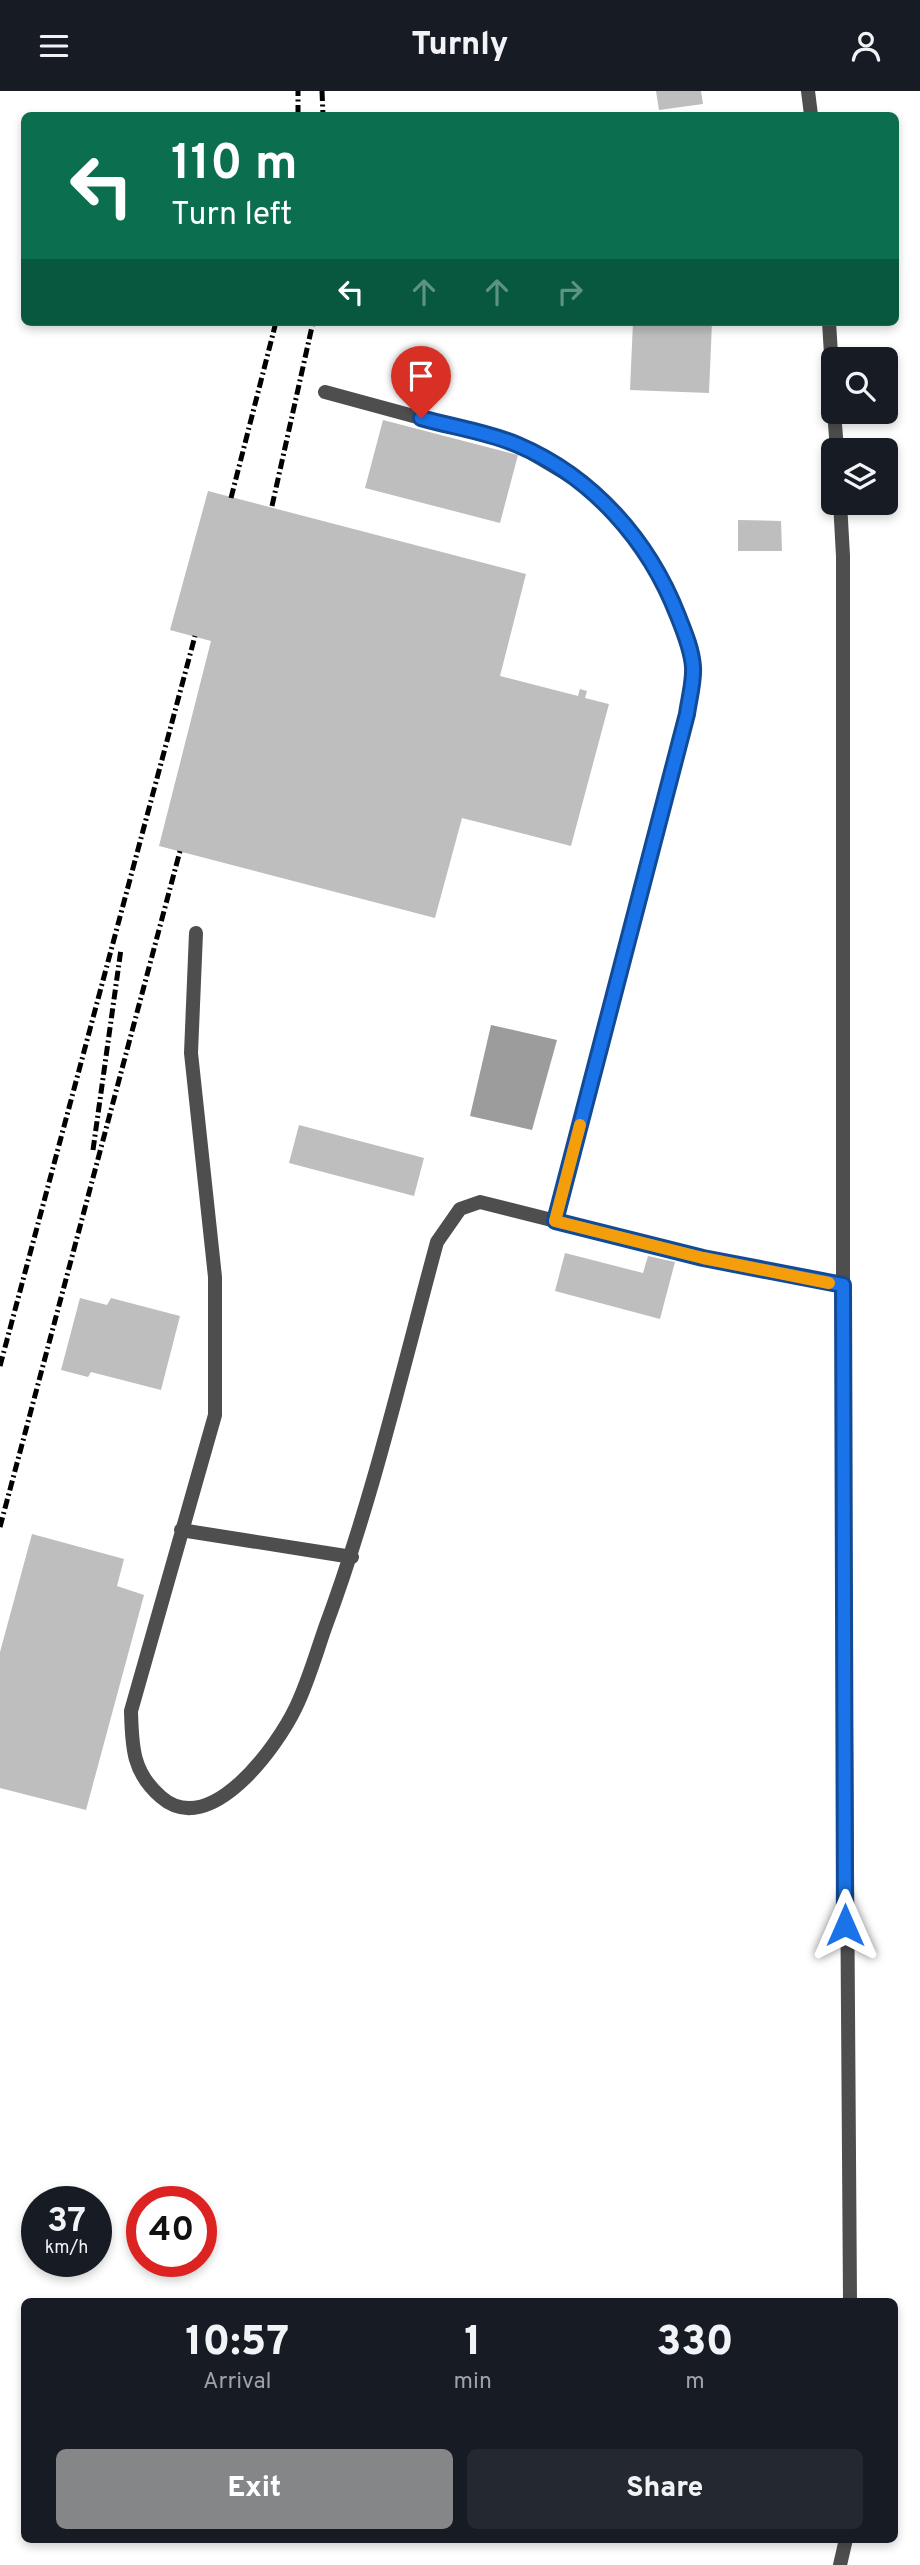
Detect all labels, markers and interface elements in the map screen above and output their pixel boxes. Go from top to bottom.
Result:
text: Turnly [412,26,508,66]
icon: menu [35,27,73,65]
icon: person [847,27,885,65]
text: 110 m [171,135,298,197]
icon: left [56,140,147,231]
text: Turn left [171,196,292,236]
icon: left [332,273,370,311]
icon: ahead [405,273,443,311]
icon: ahead [478,273,516,311]
icon: right [551,273,589,311]
pin [391,346,451,418]
map controls [821,347,898,515]
button: search [821,347,898,424]
icon: arrive [402,357,440,395]
button: layers [821,438,898,515]
position arrow [808,1888,882,1962]
speed limit sign: 40 [126,2186,217,2277]
text: 37 [47,2200,86,2244]
text: km/h [45,2237,88,2260]
text: 10:57 [185,2317,289,2370]
text: 1 [464,2317,481,2370]
text: 330 [656,2317,734,2370]
text: Arrival [203,2368,272,2397]
text: min [454,2368,492,2397]
text: m [685,2368,705,2397]
button: Exit [56,2449,453,2529]
button: Share [467,2449,863,2529]

